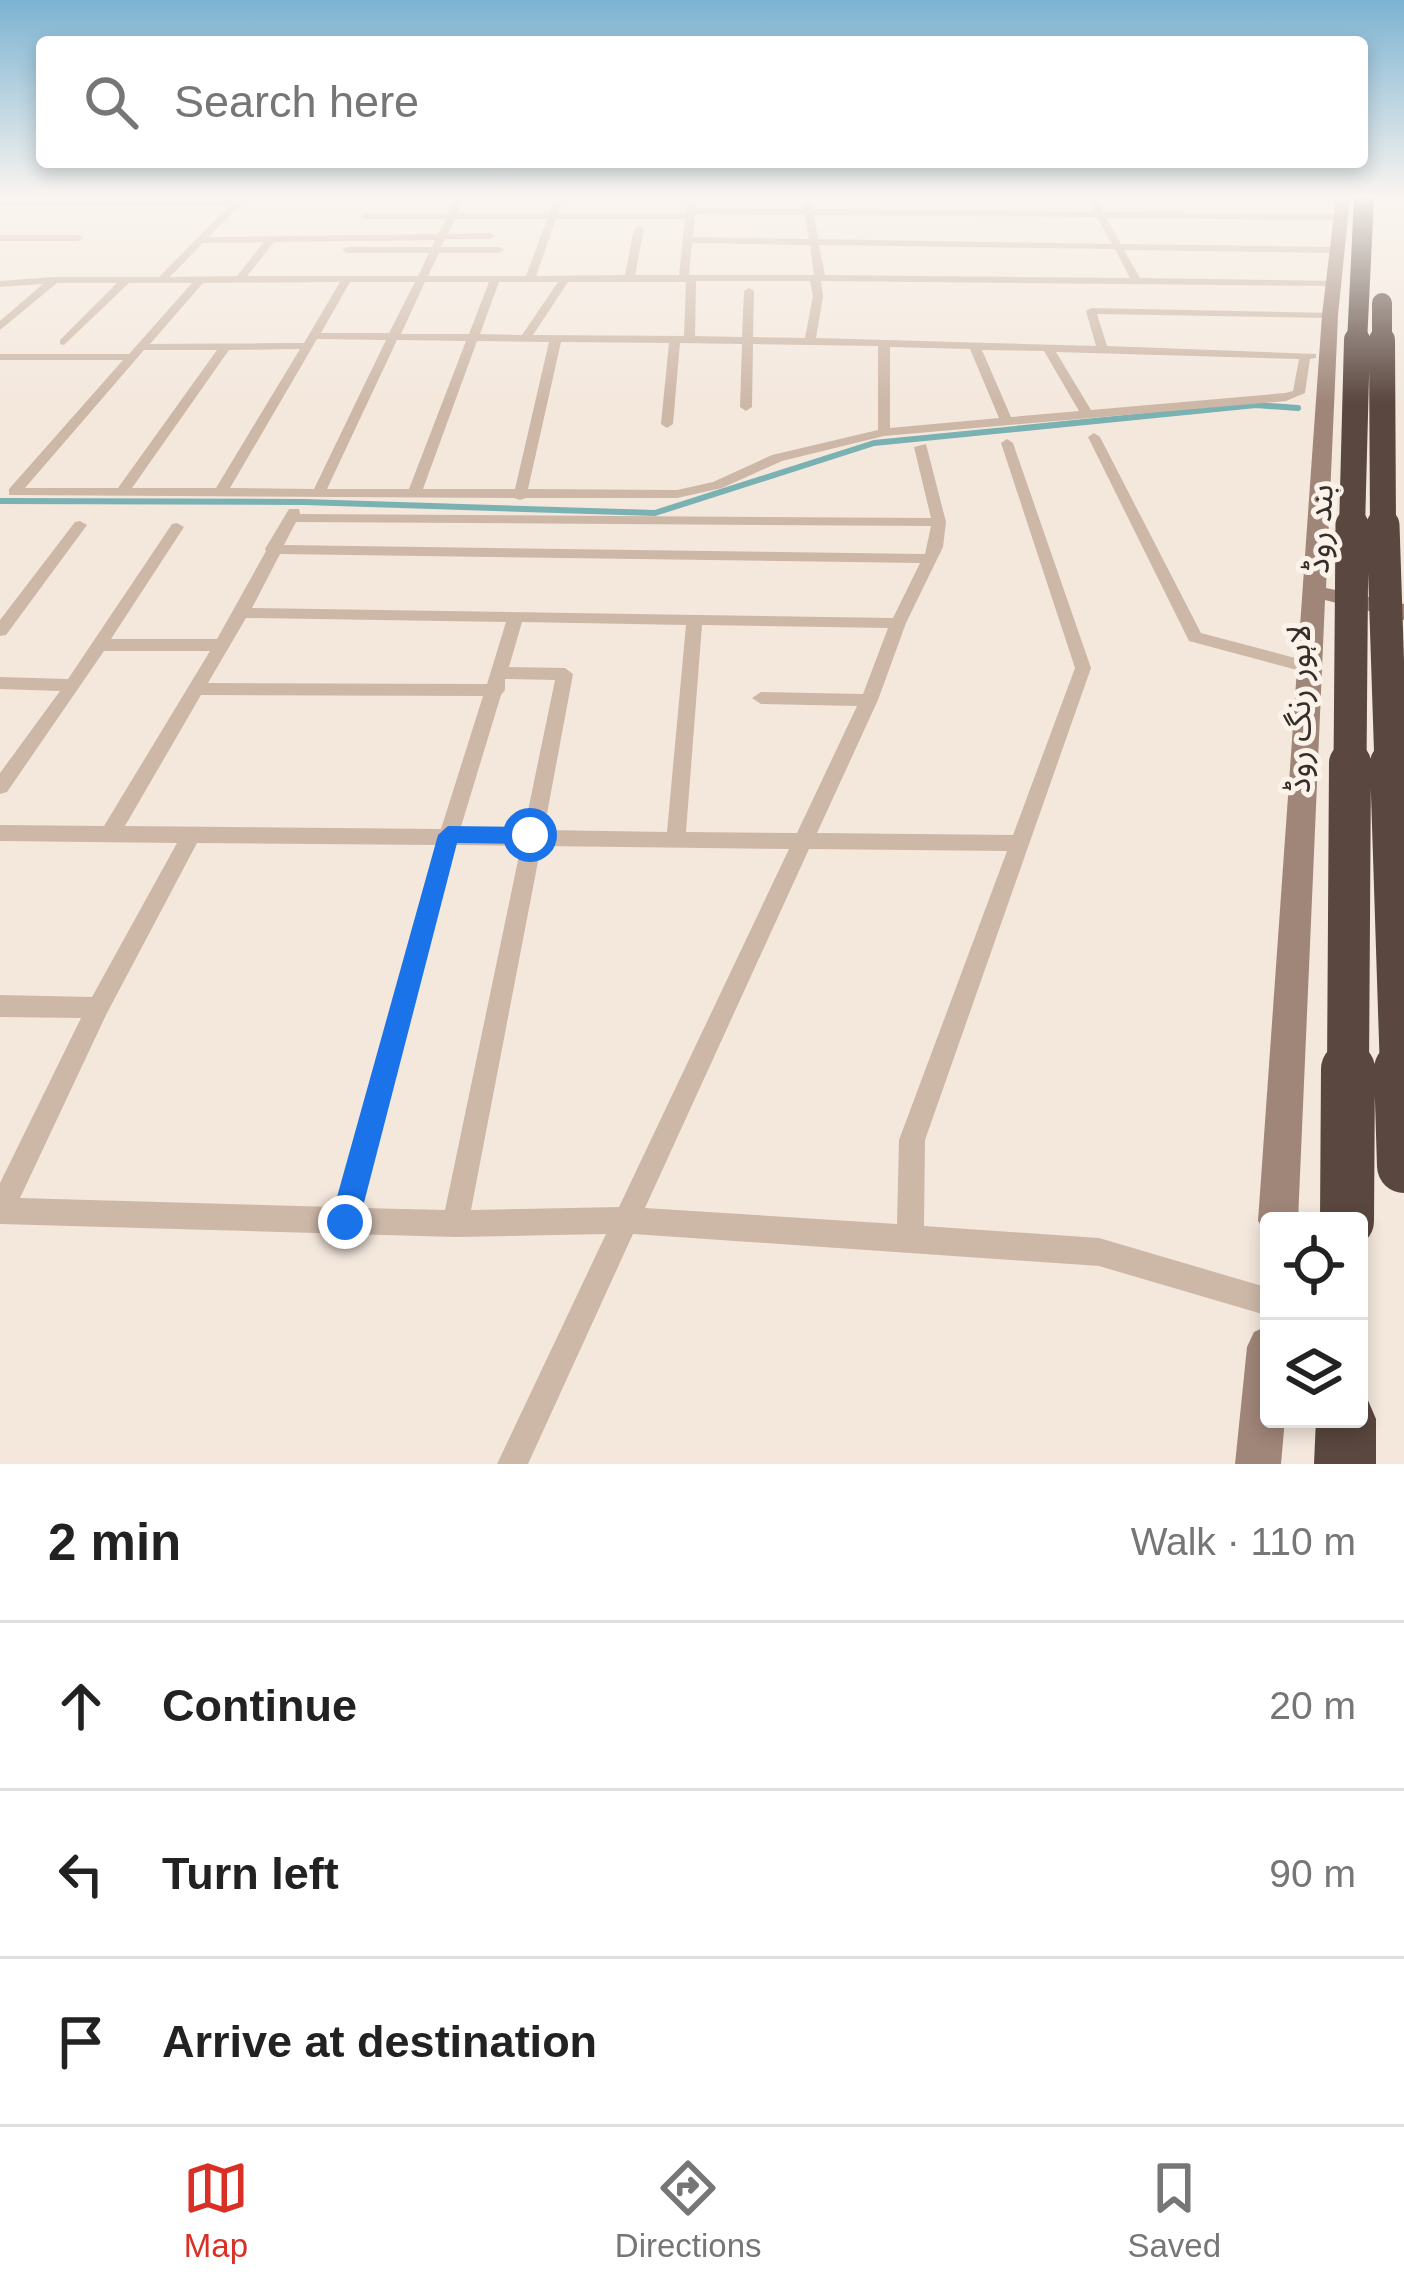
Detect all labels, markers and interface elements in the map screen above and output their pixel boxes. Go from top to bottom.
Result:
search box [36,36,1368,168]
icon: search [78,69,144,135]
text: Search here [174,76,419,127]
street label: بند روڈ [1298,483,1341,575]
street label: لاہور رنگ روڈ [1280,625,1318,793]
route start [503,808,557,862]
route end [318,1195,372,1249]
map controls [1260,1212,1368,1428]
button: locate [1260,1212,1368,1320]
button: layers [1260,1320,1368,1428]
text: 2 min [48,1514,181,1571]
text: Walk · 110 m [1131,1520,1356,1563]
icon: ahead [48,1673,114,1739]
text: Continue [162,1680,357,1731]
text: 20 m [1269,1684,1356,1727]
icon: left [48,1841,114,1907]
text: Turn left [162,1848,339,1899]
text: 90 m [1269,1852,1356,1895]
icon: arrive [48,2009,114,2075]
text: Arrive at destination [162,2016,597,2067]
tab: Map [183,2155,249,2265]
tab: Directions [615,2155,762,2265]
tab: Saved [1127,2155,1221,2265]

